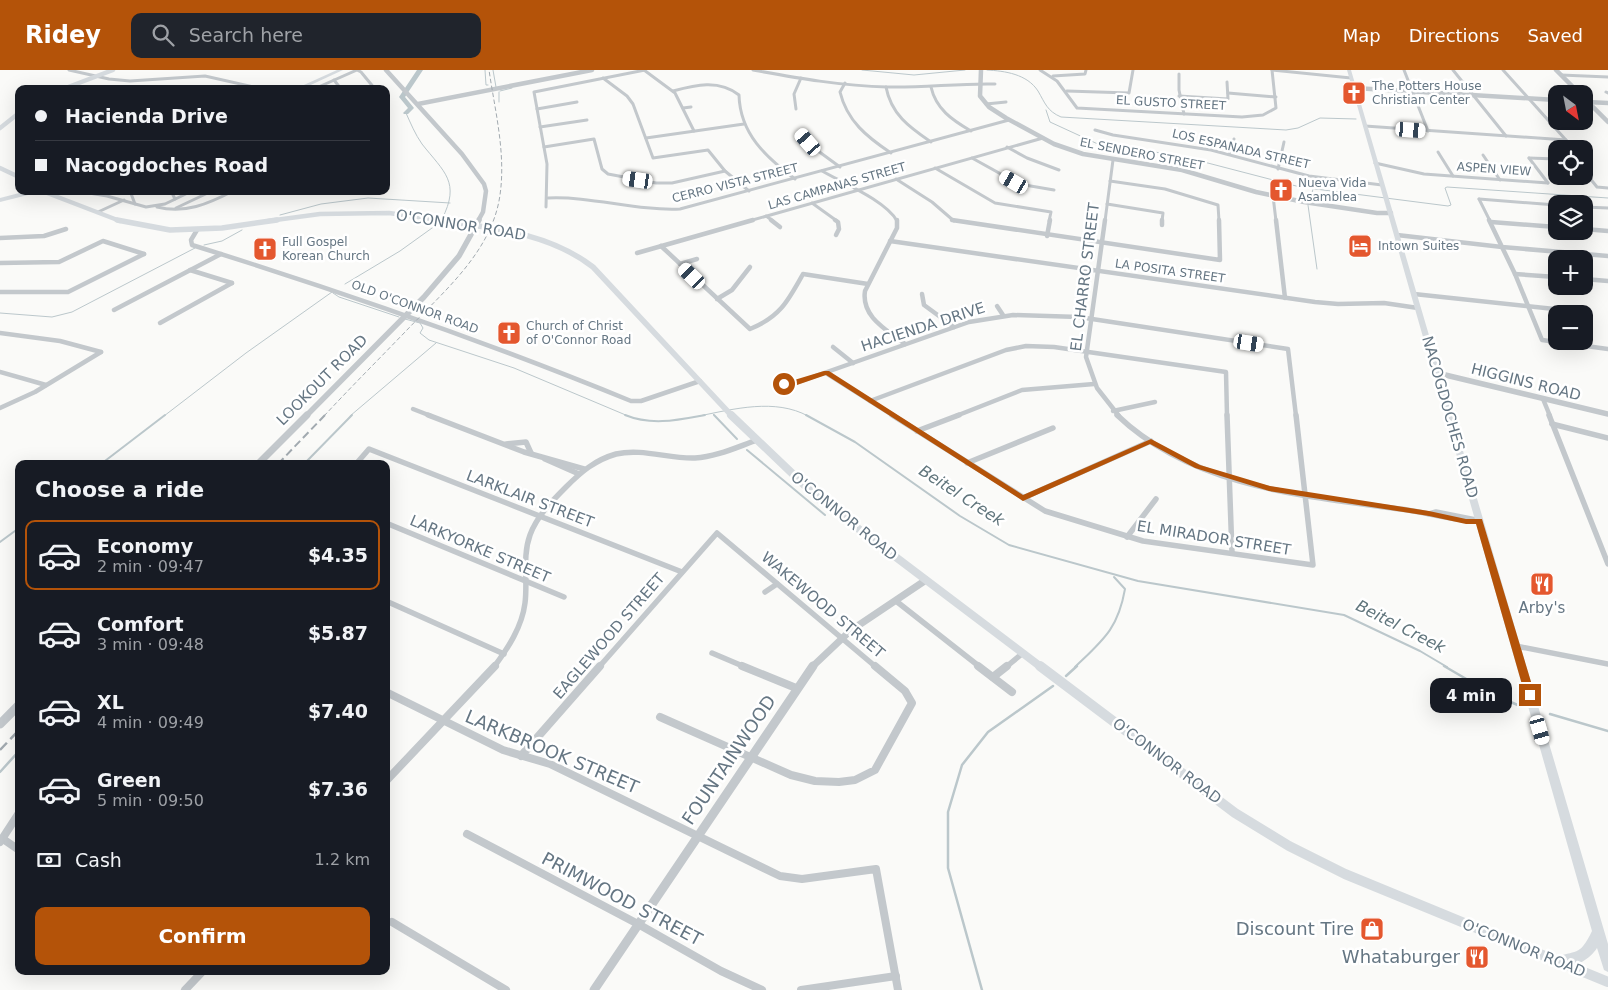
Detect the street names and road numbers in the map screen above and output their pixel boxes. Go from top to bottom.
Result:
street label: EL GUSTO STREET [1116,93,1227,113]
street label: LOS ESPANADA STREET [1171,126,1312,172]
street label: EL SENDERO STREET [1079,135,1206,173]
street label: LAS CAMPANAS STREET [767,159,908,212]
street label: ASPEN VIEW [1456,159,1532,179]
street label: CERRO VISTA STREET [670,160,800,205]
street label: EL CHARRO STREET [1067,201,1103,352]
street label: O'CONNOR ROAD [395,206,527,244]
street label: LA POSITA STREET [1114,256,1227,286]
street label: OLD O'CONNOR ROAD [349,277,481,337]
street label: HACIENDA DRIVE [859,298,987,356]
street label: LOOKOUT ROAD [273,331,371,429]
street label: NACOGDOCHES ROAD [1418,334,1482,500]
street label: HIGGINS ROAD [1469,360,1583,404]
street label: LARKLAIR STREET [464,466,597,532]
street label: O'CONNOR ROAD [787,468,901,564]
street label: LARKYORKE STREET [407,511,554,587]
street label: EL MIRADOR STREET [1136,517,1293,559]
street label: WAKEWOOD STREET [758,548,889,662]
street label: EAGLEWOOD STREET [549,569,669,703]
street label: FOUNTAINWOOD [677,691,780,829]
street label: LARKBROOK STREET [462,705,643,798]
street label: O'CONNOR ROAD [1109,714,1225,808]
street label: PRIMWOOD STREET [538,847,707,950]
street label: O'CONNOR ROAD [1460,915,1588,981]

